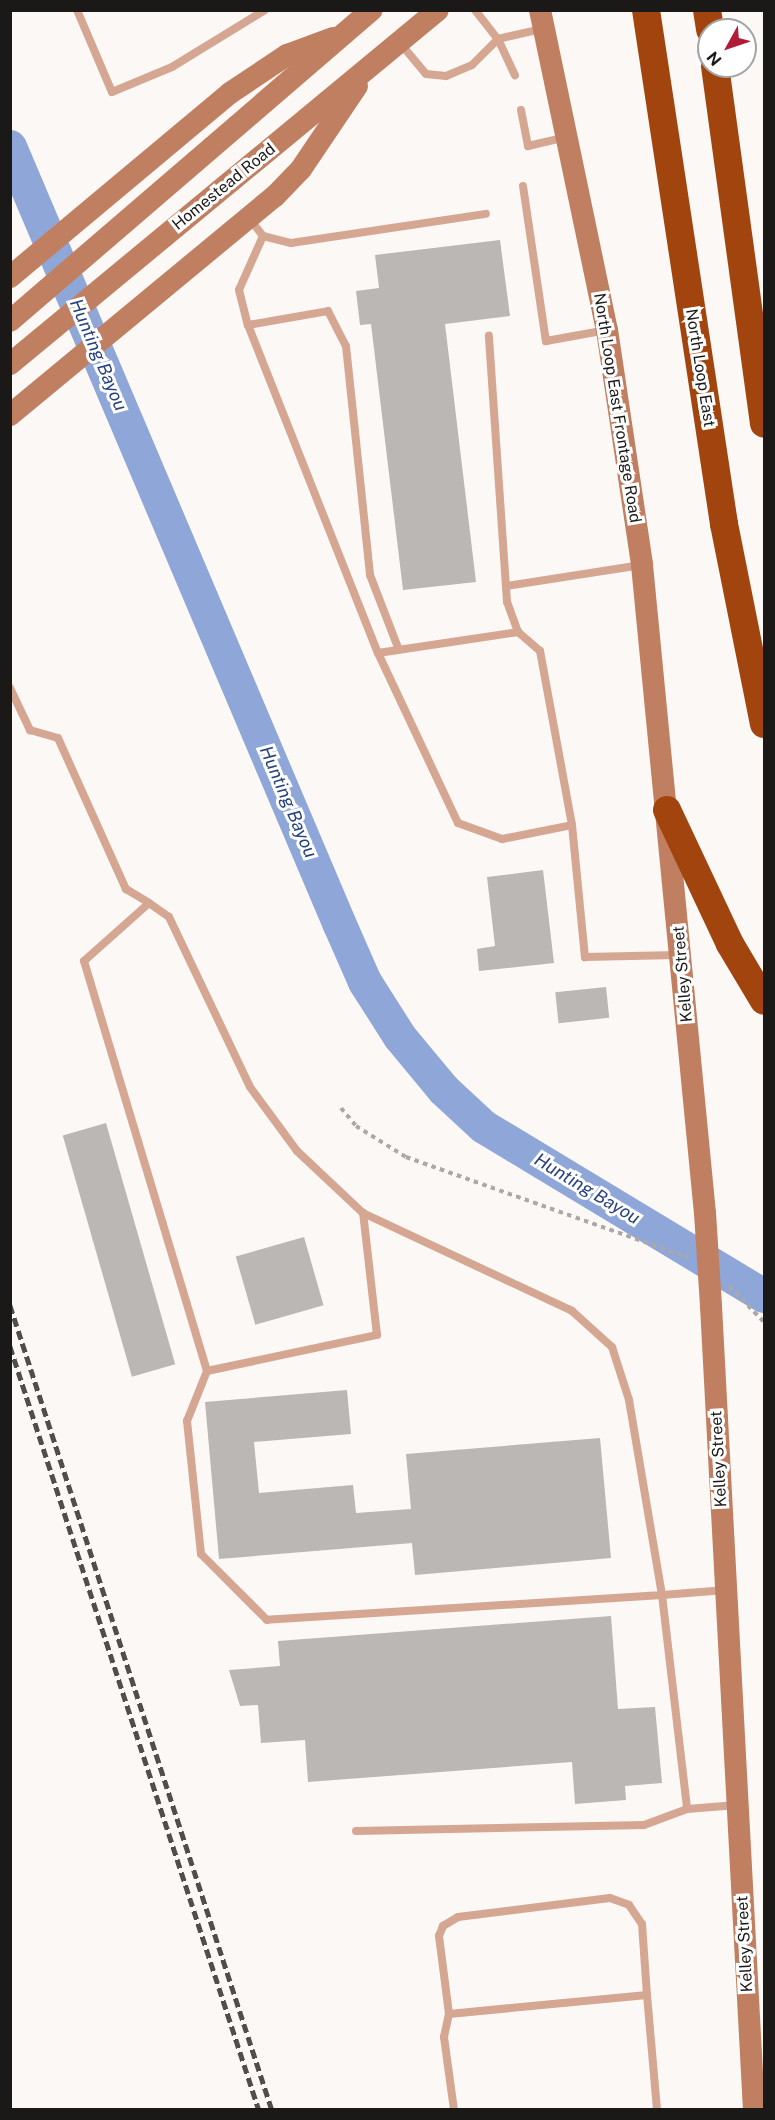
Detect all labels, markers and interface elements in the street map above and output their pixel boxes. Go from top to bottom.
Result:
north arrow [697,18,757,78]
text: N [703,48,726,70]
street label: Homestead Road [169,140,279,234]
street label: North Loop East Frontage Road [589,292,645,524]
water label: Hunting Bayou [65,296,131,414]
street label: North Loop East [681,307,719,429]
water label: Hunting Bayou [255,743,321,861]
street label: Kelley Street [669,925,697,1023]
water label: Hunting Bayou [530,1149,644,1229]
street label: Kelley Street [707,1410,731,1508]
street label: Kelley Street [733,1895,757,1993]

